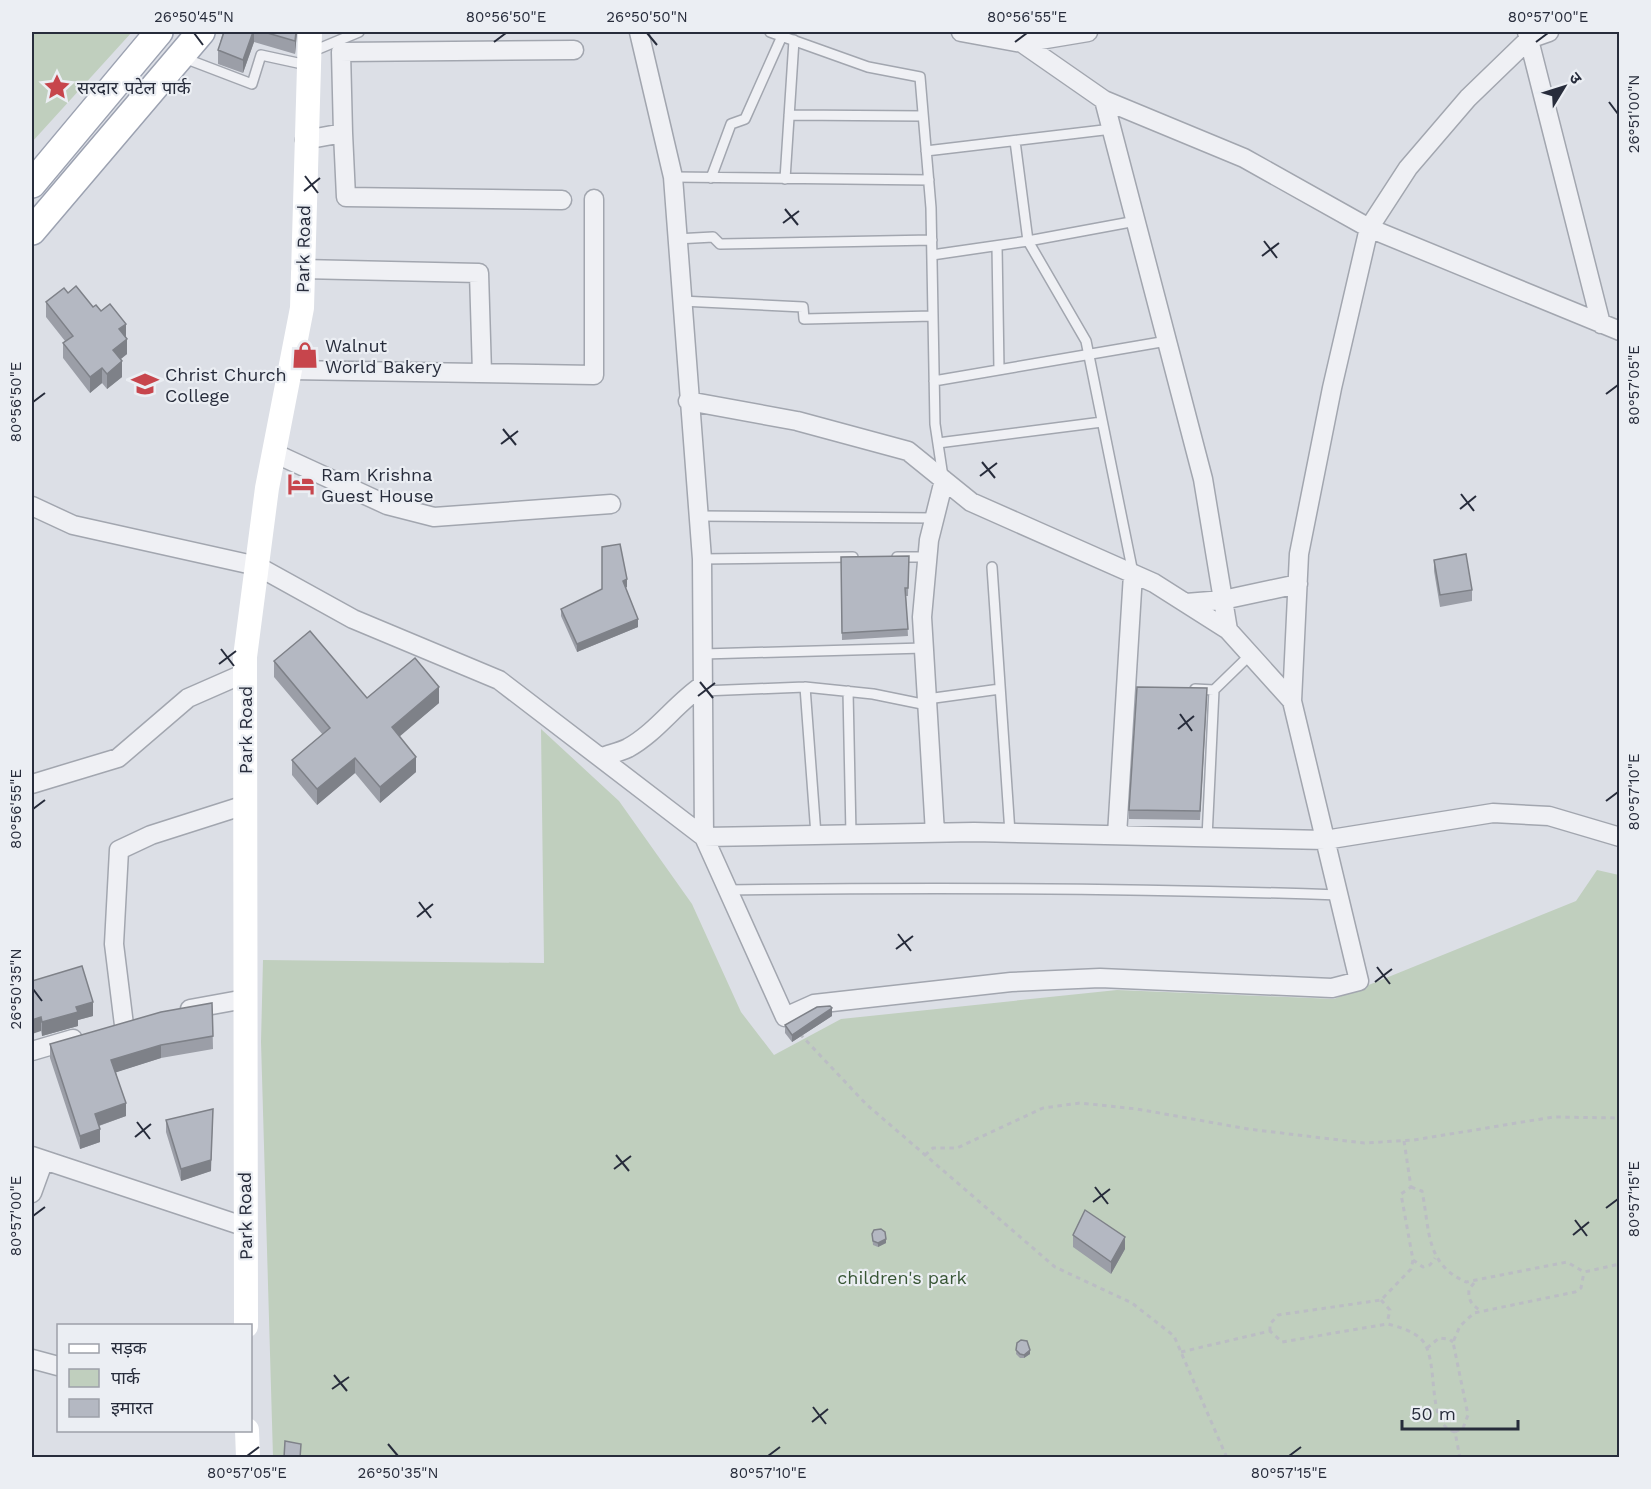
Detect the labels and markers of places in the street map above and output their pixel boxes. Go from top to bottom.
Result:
place icon: सरदार पटेल पार्क [42,72,72,102]
place label: सरदार पटेल पार्क [77,77,192,98]
place label: Walnut World Bakery [325,335,442,377]
shop icon: Walnut World Bakery [290,340,320,370]
place label: Christ Church College [165,364,287,406]
school or university icon: Christ Church College [130,369,160,399]
place label: Ram Krishna Guest House [321,464,434,506]
hotel icon: Ram Krishna Guest House [286,469,316,499]

